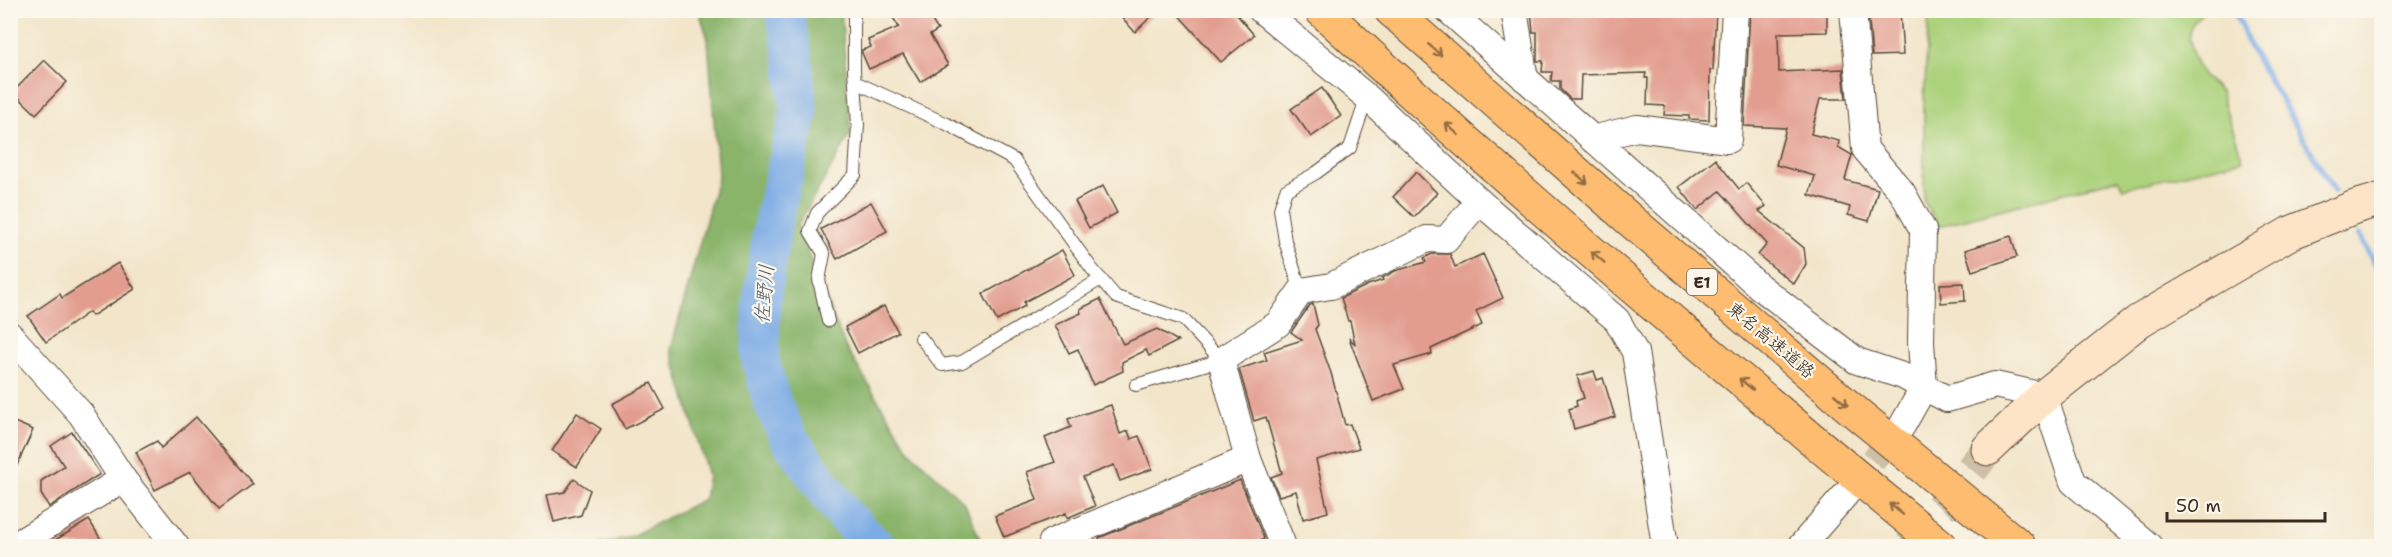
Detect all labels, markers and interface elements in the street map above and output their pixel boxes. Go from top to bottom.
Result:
one-way arrow [1427,43,1442,57]
one-way arrow [1445,122,1460,136]
one-way arrow [1574,171,1589,185]
one-way arrow [1591,250,1606,264]
water label: 佐野川 [748,263,780,325]
road number: E1 [1687,269,1717,295]
street label: 東名高速道路 [1722,296,1820,384]
one-way arrow [1738,378,1754,391]
one-way arrow [1833,393,1848,407]
scale bar [2167,485,2324,523]
text: 50 m [2176,494,2221,518]
one-way arrow [1888,503,1904,516]

